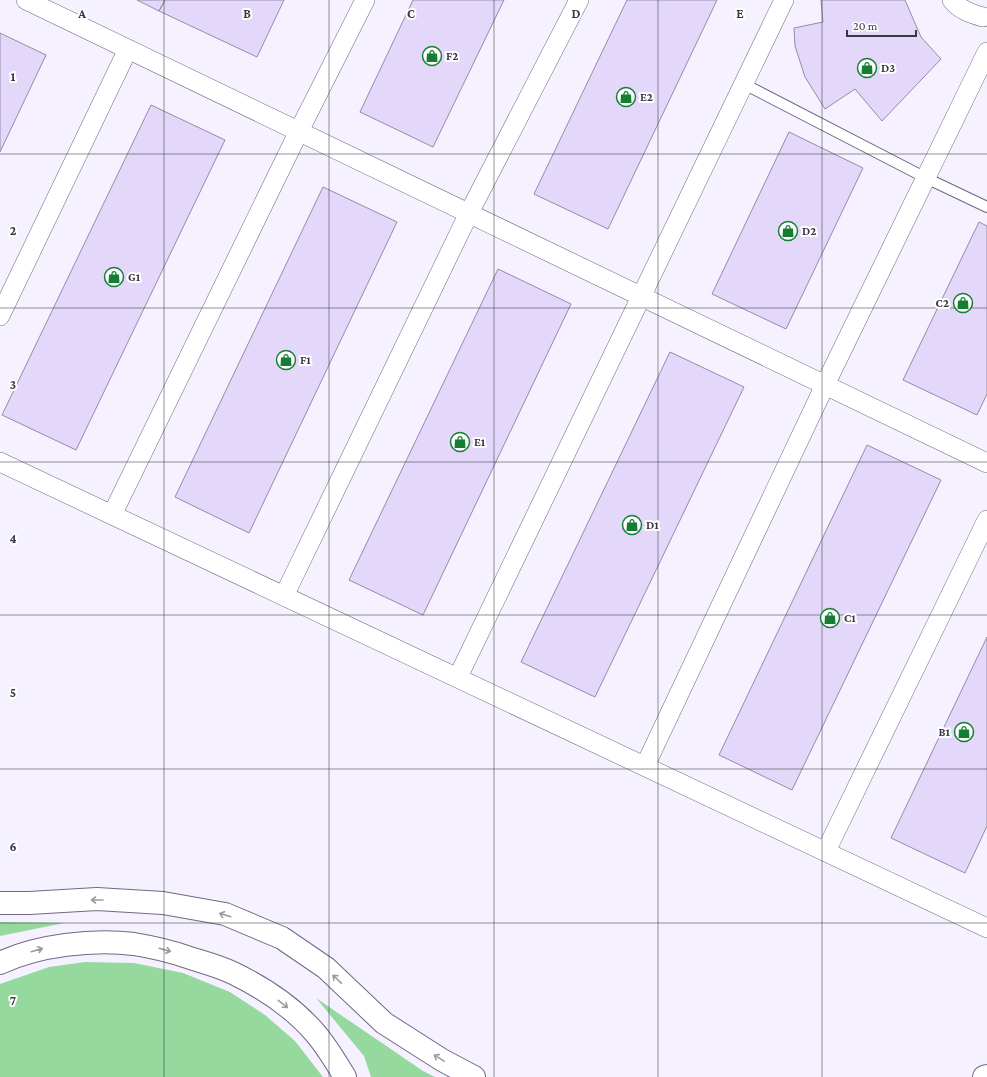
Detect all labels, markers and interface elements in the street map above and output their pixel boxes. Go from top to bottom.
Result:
text: A [77,6,86,21]
text: B [243,6,251,21]
text: C [407,6,415,21]
text: D [572,6,581,21]
text: E [736,6,744,21]
scale bar [847,12,916,38]
text: 20 m [853,19,878,33]
shop icon: F2 [421,45,443,67]
place label: F2 [446,49,458,63]
shop icon: D3 [856,57,878,79]
place label: D3 [881,61,895,75]
text: 1 [11,69,16,84]
shop icon: E2 [615,86,637,108]
place label: E2 [640,90,653,104]
shop icon: D2 [777,220,799,242]
text: 2 [10,223,17,238]
place label: D2 [802,224,816,238]
shop icon: G1 [103,266,125,288]
place label: G1 [128,270,141,284]
shop icon: C2 [952,292,974,314]
place label: C2 [936,296,949,310]
shop icon: F1 [275,349,297,371]
place label: F1 [300,353,311,367]
text: 3 [10,377,16,392]
shop icon: E1 [449,431,471,453]
place label: E1 [474,435,486,449]
shop icon: D1 [621,514,643,536]
place label: D1 [646,518,659,532]
text: 4 [9,531,17,546]
shop icon: C1 [819,607,841,629]
place label: C1 [844,611,856,625]
text: 5 [10,685,16,700]
shop icon: B1 [953,721,975,743]
place label: B1 [938,725,951,739]
text: 6 [9,839,17,854]
one-way arrow [91,896,104,904]
one-way arrow [219,911,232,918]
one-way arrow [30,946,43,953]
one-way arrow [159,947,172,954]
one-way arrow [332,974,342,984]
text: 7 [10,993,16,1008]
one-way arrow [277,999,288,1008]
one-way arrow [433,1054,445,1062]

